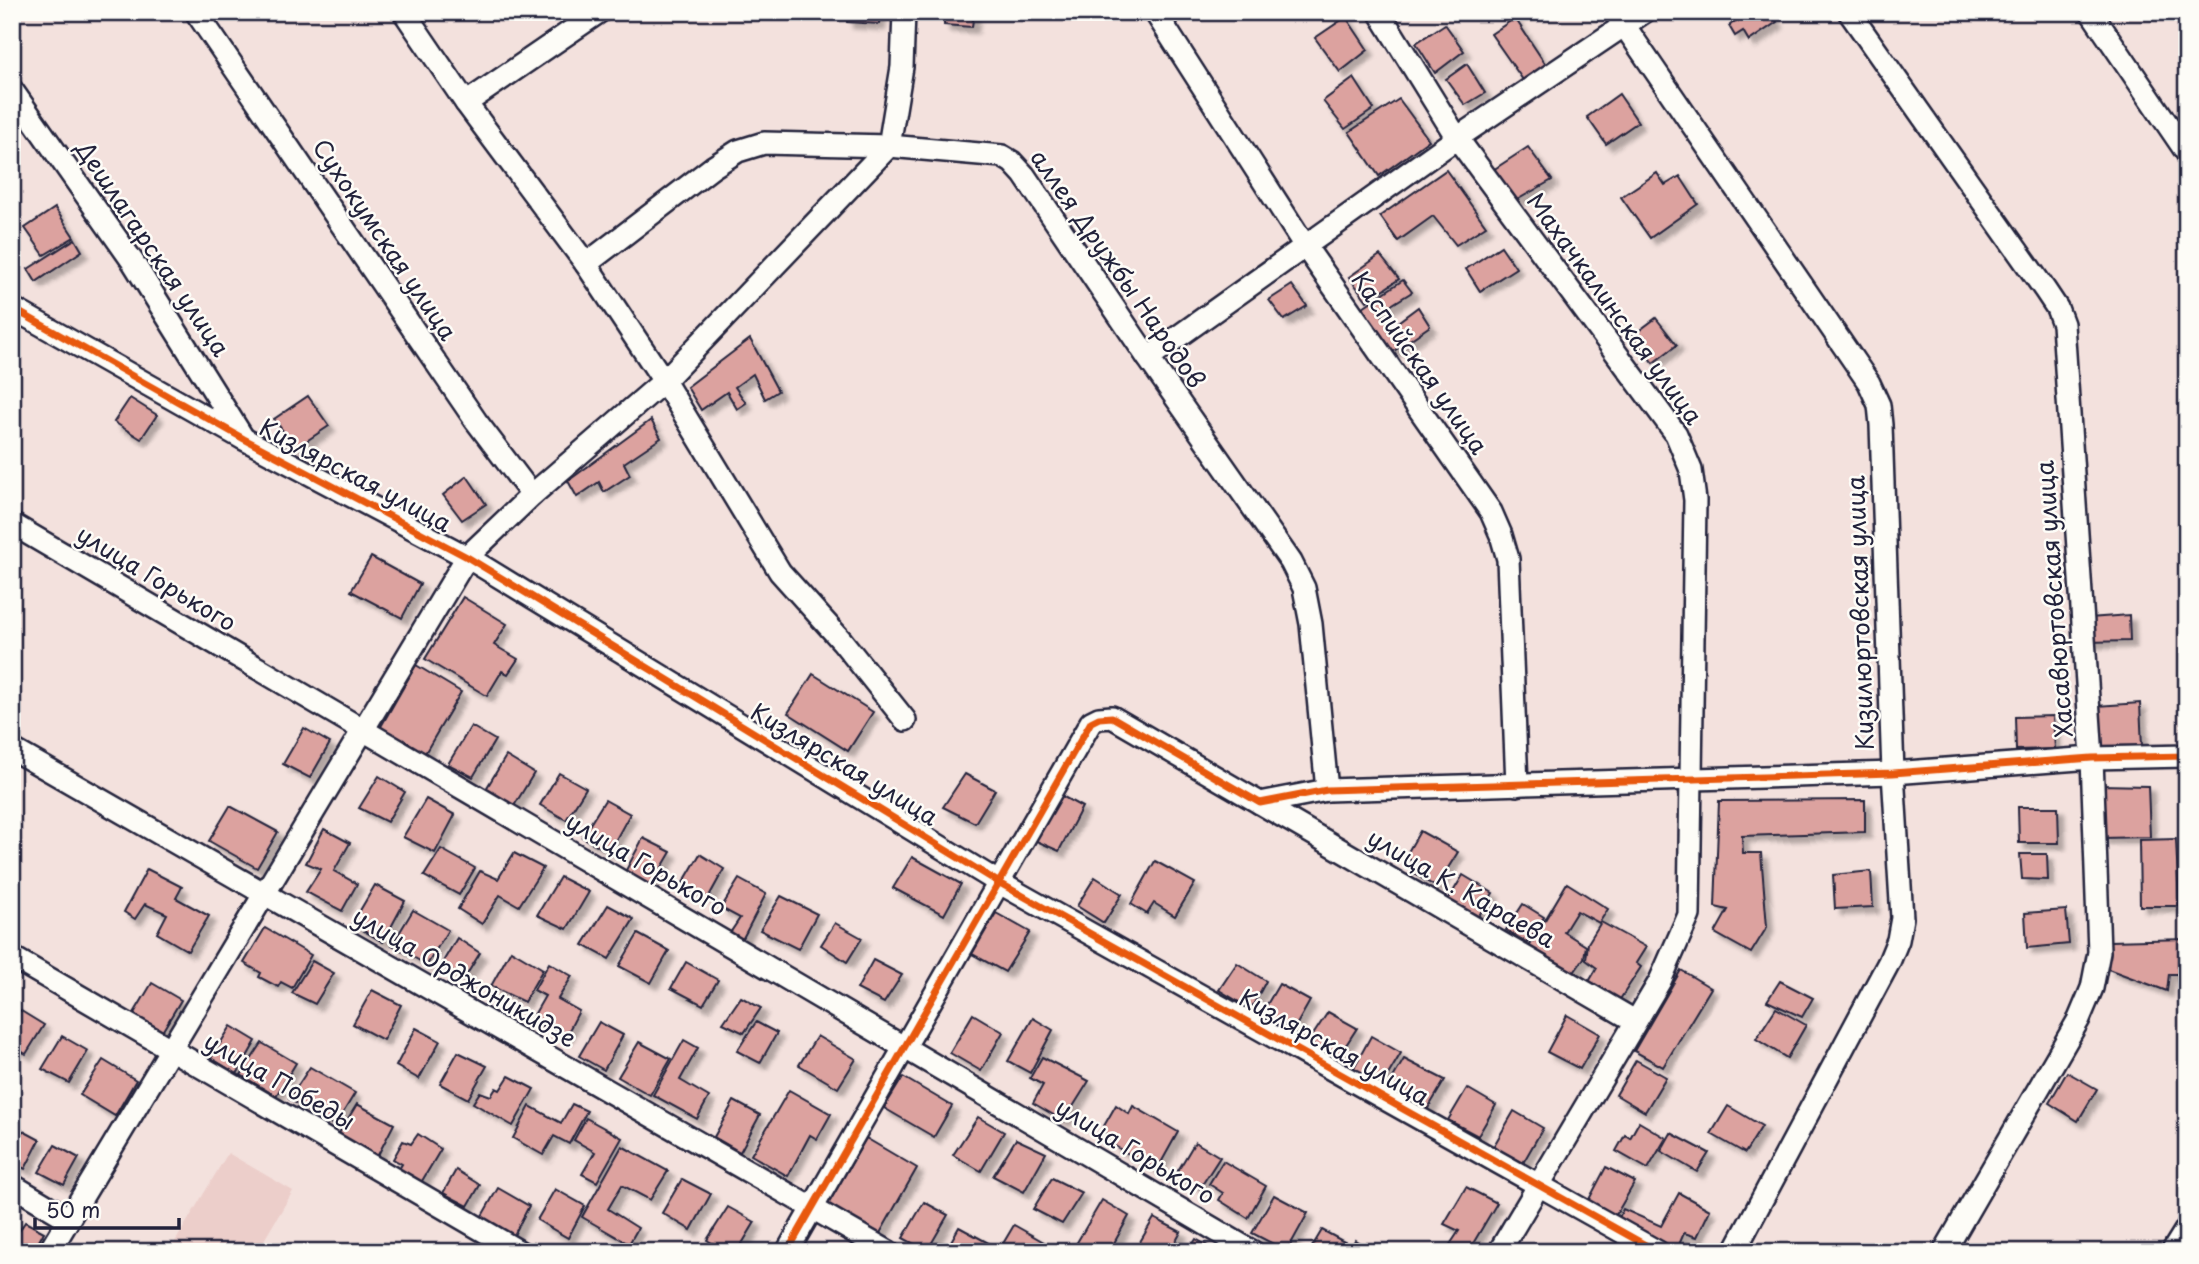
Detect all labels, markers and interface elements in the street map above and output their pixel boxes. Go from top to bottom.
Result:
street label: Сухокумская улица [305,131,467,347]
street label: Дешлагарская улица [67,132,239,363]
street label: аллея Дружбы Народов [1022,141,1215,395]
street label: Махачкалинская улица [1519,184,1712,431]
street label: Каспийская улица [1344,263,1498,461]
street label: Кизлярская улица [253,408,458,540]
street label: Хасавюртовская улица [2025,459,2081,739]
street label: Кизилюртовская улица [1836,475,1882,751]
street label: улица Горького [70,515,244,639]
street label: Кизлярская улица [744,693,946,834]
street label: улица Горького [560,803,734,924]
street label: улица К. Караева [1361,819,1563,956]
street label: улица Орджоникидзе [346,897,584,1055]
street label: Кизлярская улица [1233,979,1437,1114]
street label: улица Победы [198,1022,362,1138]
street label: улица Горького [1049,1088,1223,1212]
scale bar [35,1187,178,1231]
text: 50 m [46,1193,100,1225]

